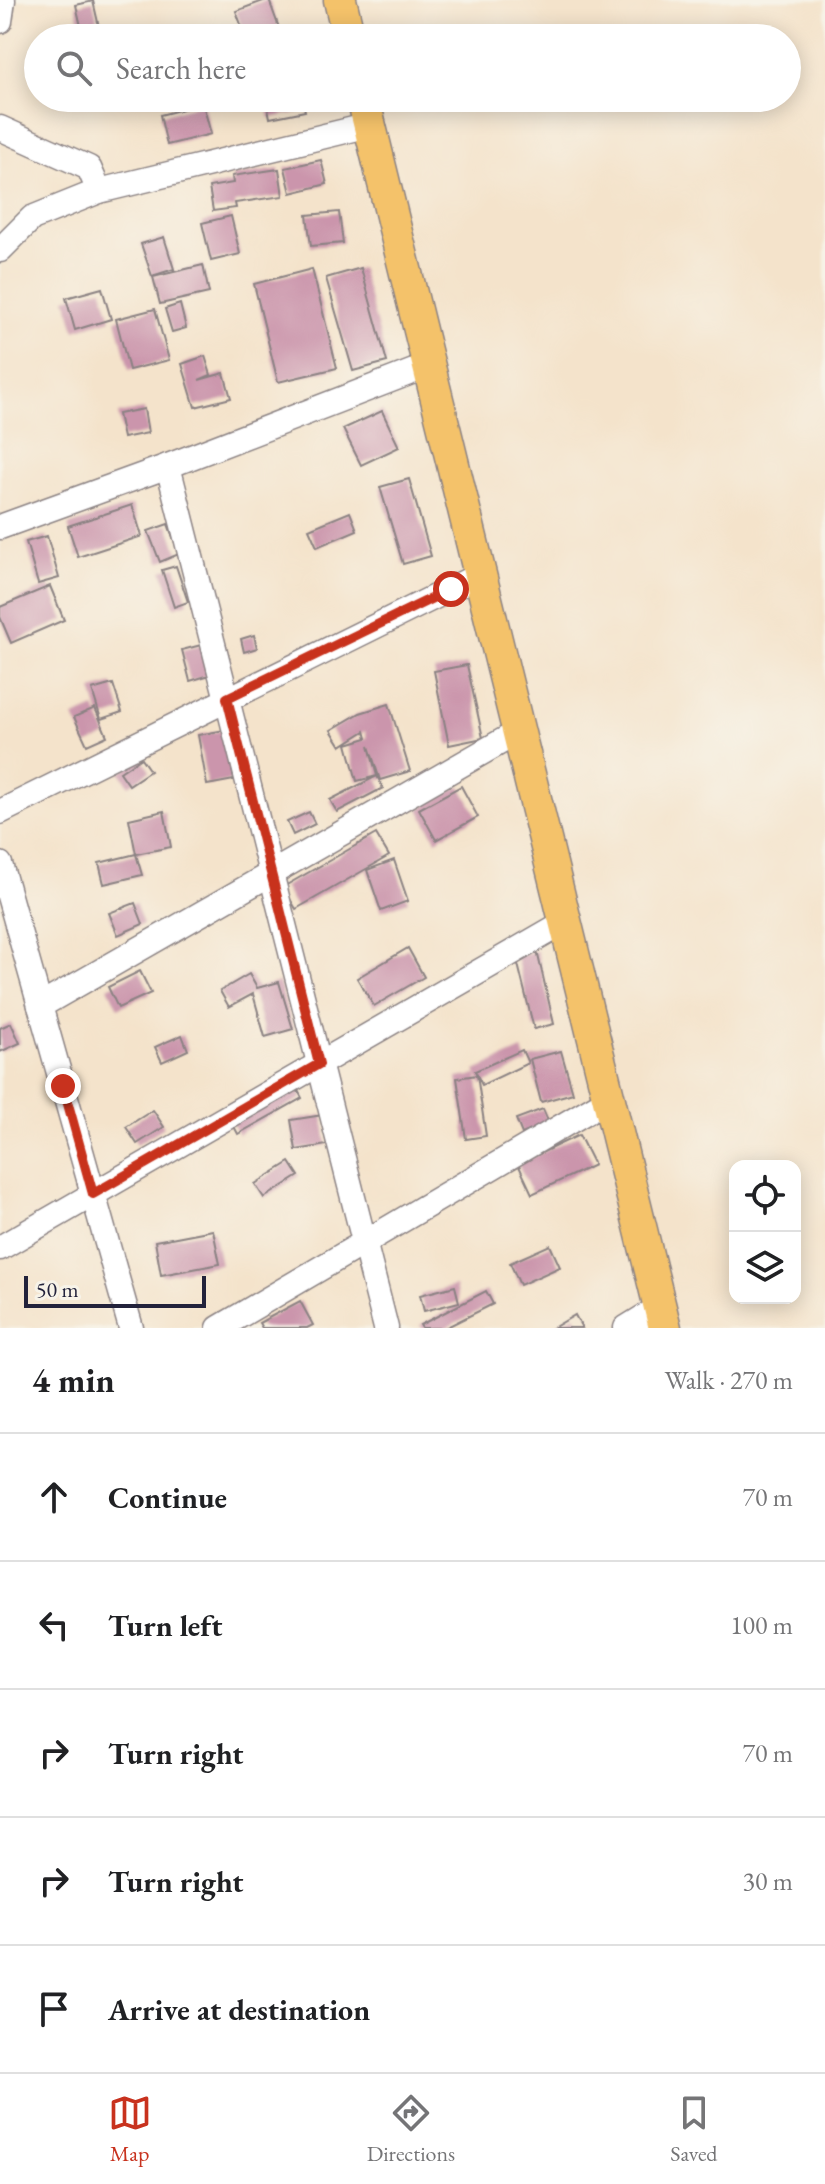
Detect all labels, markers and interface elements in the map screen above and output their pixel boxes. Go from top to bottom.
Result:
search box [24,24,801,112]
icon: search [52,46,96,90]
text: Search here [116,49,246,88]
route start [433,571,469,607]
route end [45,1068,81,1104]
map controls [729,1160,801,1304]
button: locate [729,1160,801,1232]
button: layers [729,1232,801,1304]
scale bar [24,1272,206,1308]
text: 50 m [36,1275,79,1304]
text: 4 min [32,1358,115,1402]
text: Walk · 270 m [665,1363,793,1397]
icon: ahead [32,1475,76,1519]
text: Continue [108,1478,227,1517]
text: 70 m [743,1480,793,1514]
icon: left [32,1603,76,1647]
text: Turn left [108,1606,222,1645]
text: 100 m [730,1608,793,1642]
icon: right [32,1731,76,1775]
text: Turn right [108,1734,244,1773]
text: 70 m [743,1736,793,1770]
icon: right [32,1859,76,1903]
text: Turn right [108,1862,244,1901]
text: 30 m [743,1864,793,1898]
icon: arrive [32,1987,76,2031]
text: Arrive at destination [108,1990,370,2029]
tab: Map [108,2091,152,2168]
tab: Directions [367,2091,455,2168]
tab: Saved [670,2091,717,2168]

